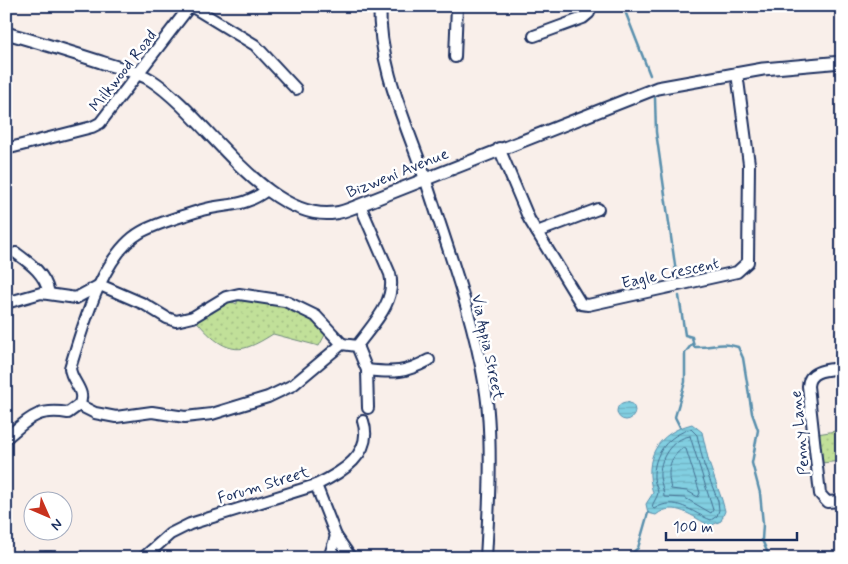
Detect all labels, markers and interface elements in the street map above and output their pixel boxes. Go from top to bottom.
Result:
street label: Milkwood Road [85,26,162,116]
street label: Bizweni Avenue [343,143,452,203]
street label: Eagle Crescent [620,253,721,294]
street label: Via Appia Street [465,292,509,403]
street label: Penny Lane [786,389,815,476]
street label: Forum Street [215,461,312,509]
north arrow [22,492,72,542]
scale bar [666,509,797,541]
text: N [47,515,66,534]
text: 100 m [673,518,713,538]

